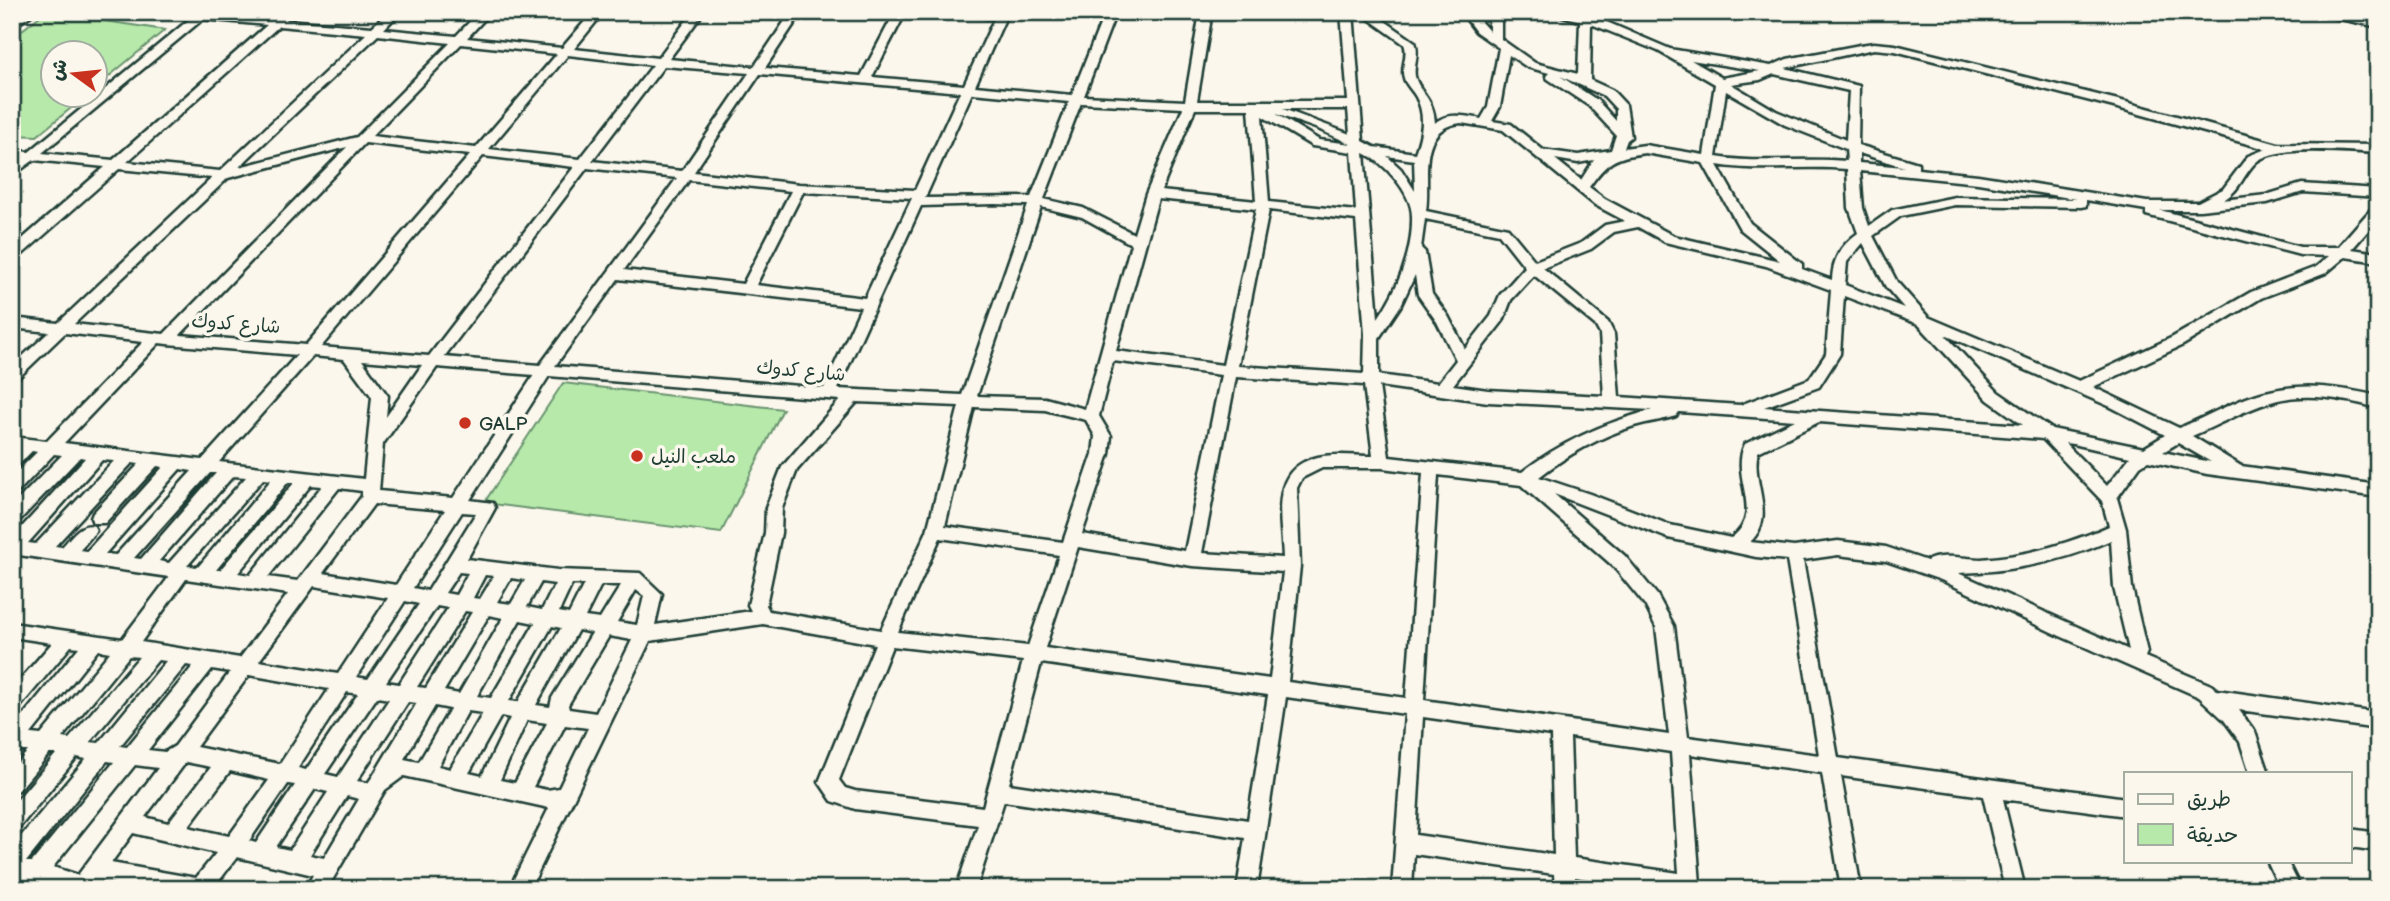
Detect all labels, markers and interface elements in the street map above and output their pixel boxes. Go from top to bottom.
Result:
north arrow [38,38,108,108]
text: ش [45,57,73,83]
street label: شارع كدوك [190,310,281,340]
street label: شارع كدوك [755,356,846,388]
place label: GALP [479,413,527,436]
marker: GALP [457,415,473,431]
place label: ملعب النيل [651,446,736,469]
marker: ملعب النيل [629,448,645,464]
legend [2124,772,2352,862]
text: طريق [2187,787,2231,812]
text: حديقة [2187,823,2238,848]

